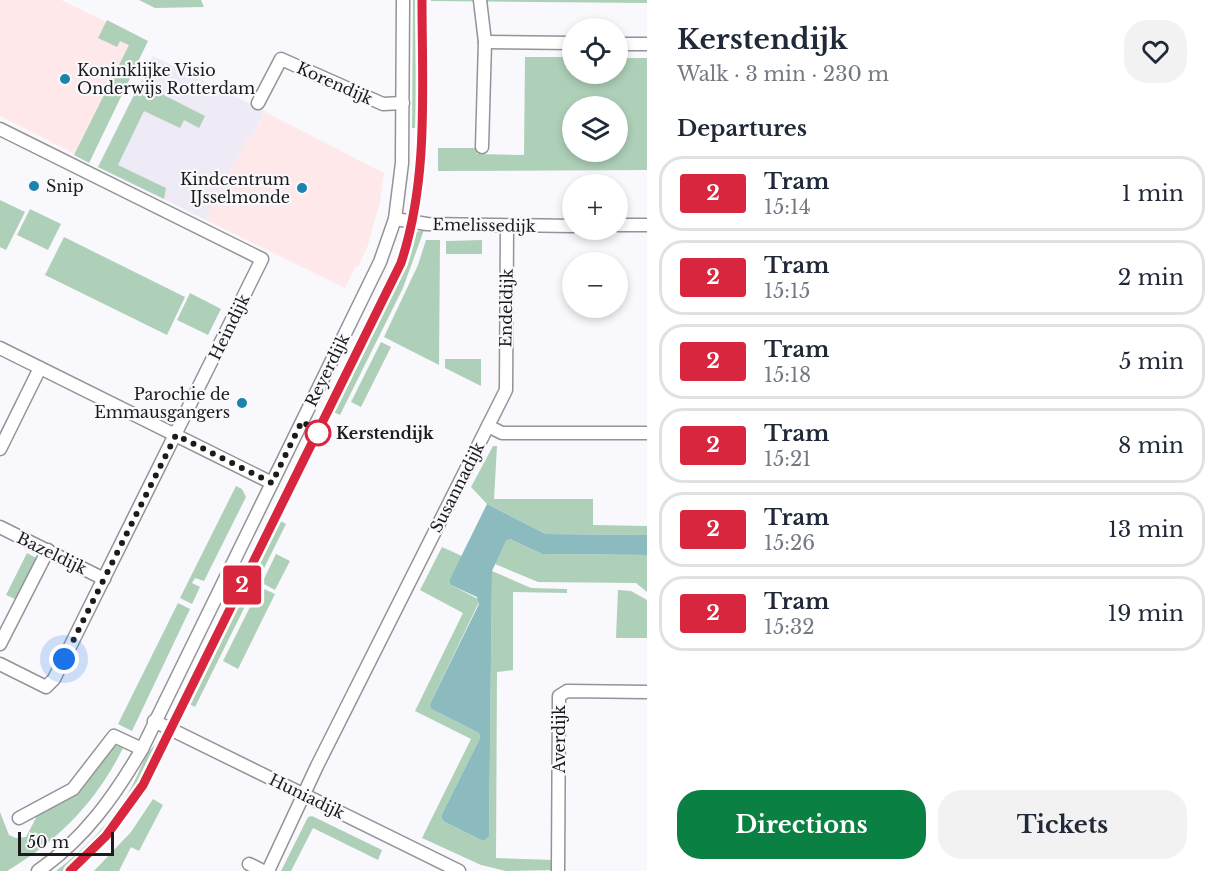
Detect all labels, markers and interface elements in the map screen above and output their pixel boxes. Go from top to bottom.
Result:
map controls [562,18,628,318]
button: locate [562,18,628,84]
button: heart [1124,20,1187,83]
text: Kerstendijk [677,22,848,57]
street label: Korendijk [294,57,376,109]
place label: Koninklijke Visio Onderwijs Rotterdam [77,60,255,98]
text: Walk · 3 min · 230 m [677,62,889,86]
marker: Koninklijke Visio Onderwijs Rotterdam [58,72,72,86]
button: layers [562,96,628,162]
text: Departures [677,115,807,142]
text: Tram [764,168,829,195]
place label: Kindcentrum IJsselmonde [180,169,290,207]
button: + [562,174,628,240]
place label: Snip [46,176,84,196]
marker: Snip [27,179,41,193]
text: 2 [706,180,720,206]
text: 1 min [1122,180,1184,207]
marker: Kindcentrum IJsselmonde [295,181,309,195]
text: 15:14 [764,195,811,219]
street label: Emelissedijk [432,214,536,236]
button: − [562,252,628,318]
text: Tram [764,252,829,279]
text: 2 [706,264,720,290]
text: 2 min [1118,264,1184,291]
street label: Endeldijk [495,268,517,348]
text: 15:15 [764,279,810,303]
street label: Heindijk [204,291,254,363]
street label: Reyerdijk [301,330,353,410]
text: Tram [764,336,829,363]
text: 2 [706,348,720,374]
text: 5 min [1119,348,1184,375]
text: 15:18 [764,363,811,387]
place label: Parochie de Emmausgangers [94,384,230,422]
marker: Parochie de Emmausgangers [235,396,249,410]
marker: Kerstendijk [305,420,331,446]
text: Tram [764,420,829,447]
place label: Kerstendijk [336,423,434,443]
text: 2 [706,432,720,458]
text: 8 min [1118,432,1184,459]
street label: Susannadijk [426,438,488,536]
text: 15:21 [764,447,811,471]
text: Tram [764,504,829,531]
text: 2 [706,516,720,542]
text: 13 min [1108,516,1184,543]
street label: Bazeldijk [14,527,90,579]
text: 15:26 [764,531,815,555]
line badge: 2 [222,566,262,604]
text: 2 [235,572,249,598]
text: Tram [764,588,829,615]
text: 2 [706,600,720,626]
text: 19 min [1107,600,1184,627]
text: 15:32 [764,615,815,639]
your location [49,644,79,674]
street label: Averdijk [549,705,569,774]
street label: Huniadijk [266,769,348,823]
button: Directions [677,790,926,859]
button: Tickets [938,790,1187,859]
scale bar [18,829,114,856]
text: 50 m [27,832,69,852]

